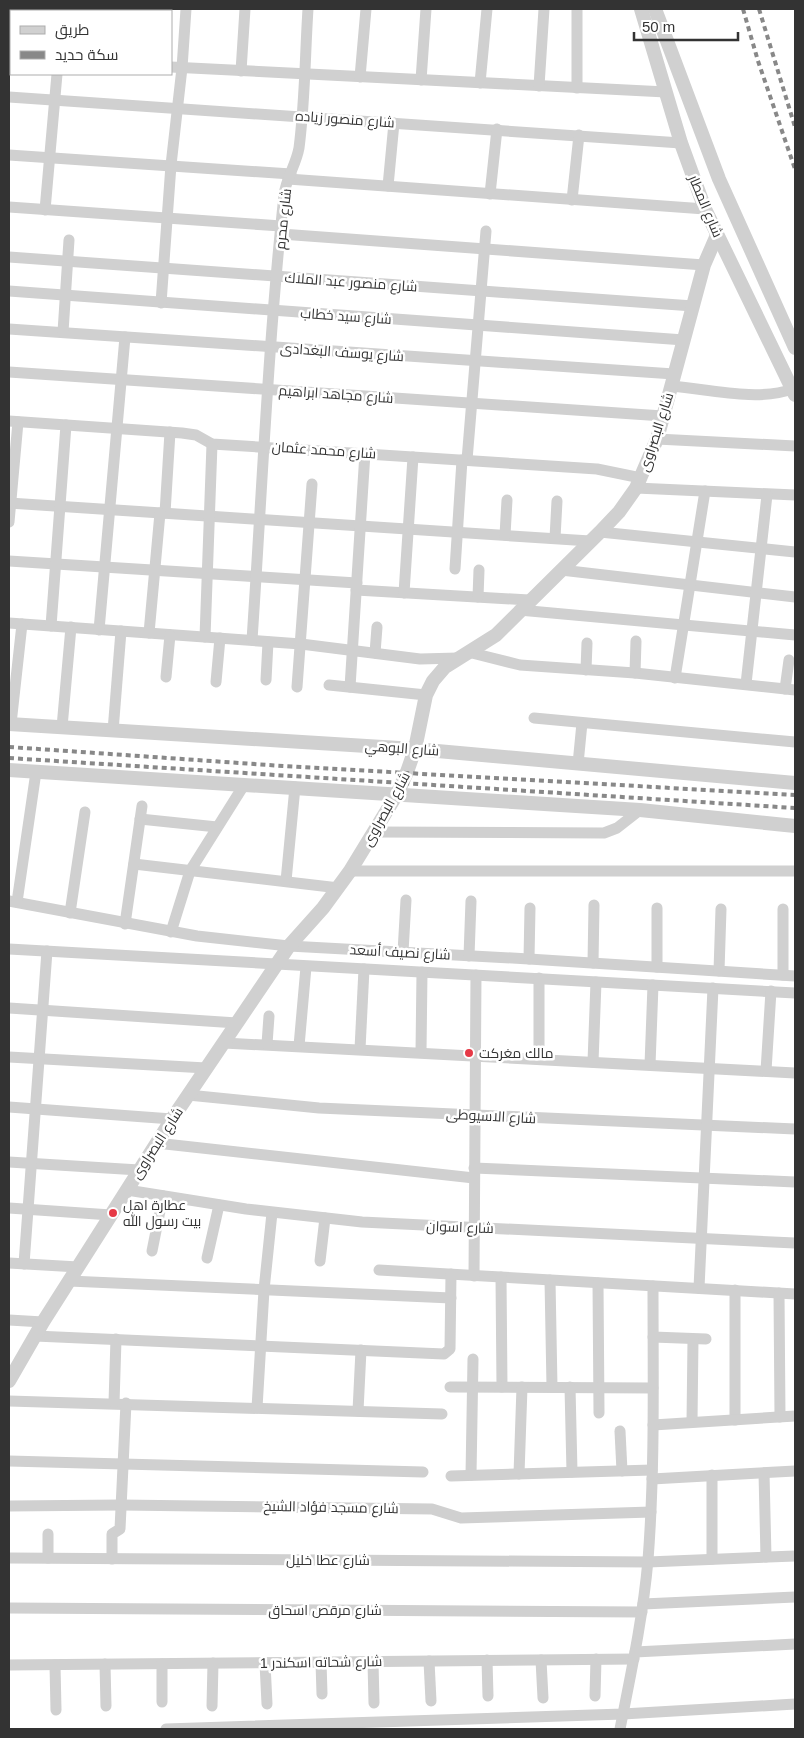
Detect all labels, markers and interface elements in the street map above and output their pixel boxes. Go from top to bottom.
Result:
legend [10,10,172,75]
scale bar [634,10,738,42]
text: 50 m [642,18,675,35]
text: طريق [55,21,89,40]
text: سكة حديد [55,46,119,63]
street label: شارع منصور زياده [295,108,395,131]
street label: شارع المطار [684,171,726,240]
street label: شارع محرم [272,188,296,251]
street label: شارع منصور عبد الملاك [284,269,418,296]
street label: شارع سيد خطاب [300,305,392,328]
street label: شارع يوسف البغدادى [279,340,405,365]
street label: شارع مجاهد ابراهيم [278,382,394,408]
street label: شارع البصراوى [636,390,677,474]
street label: شارع محمد عثمان [271,438,377,463]
street label: شارع البوهي [364,737,440,763]
street label: شارع البصراوى [359,769,414,849]
street label: شارع نصيف أسعد [349,940,451,964]
place label: مالك مغركت [479,1045,554,1061]
marker: مالك مغركت [463,1047,475,1059]
street label: شارع البصراوى [128,1104,187,1182]
street label: شارع الاسيوطى [445,1106,537,1127]
place label: عطارة اهل بيت رسول الله [123,1197,201,1230]
marker: عطارة اهل بيت رسول الله [107,1207,119,1219]
street label: شارع اسوان [426,1218,494,1237]
street label: شارع مسجد فؤاد الشيخ [263,1498,399,1517]
street label: شارع عطا خليل [286,1552,370,1569]
street label: شارع مرقص اسحاق [268,1602,382,1619]
street label: شارع شحاته اسكندر 1 [260,1653,382,1672]

